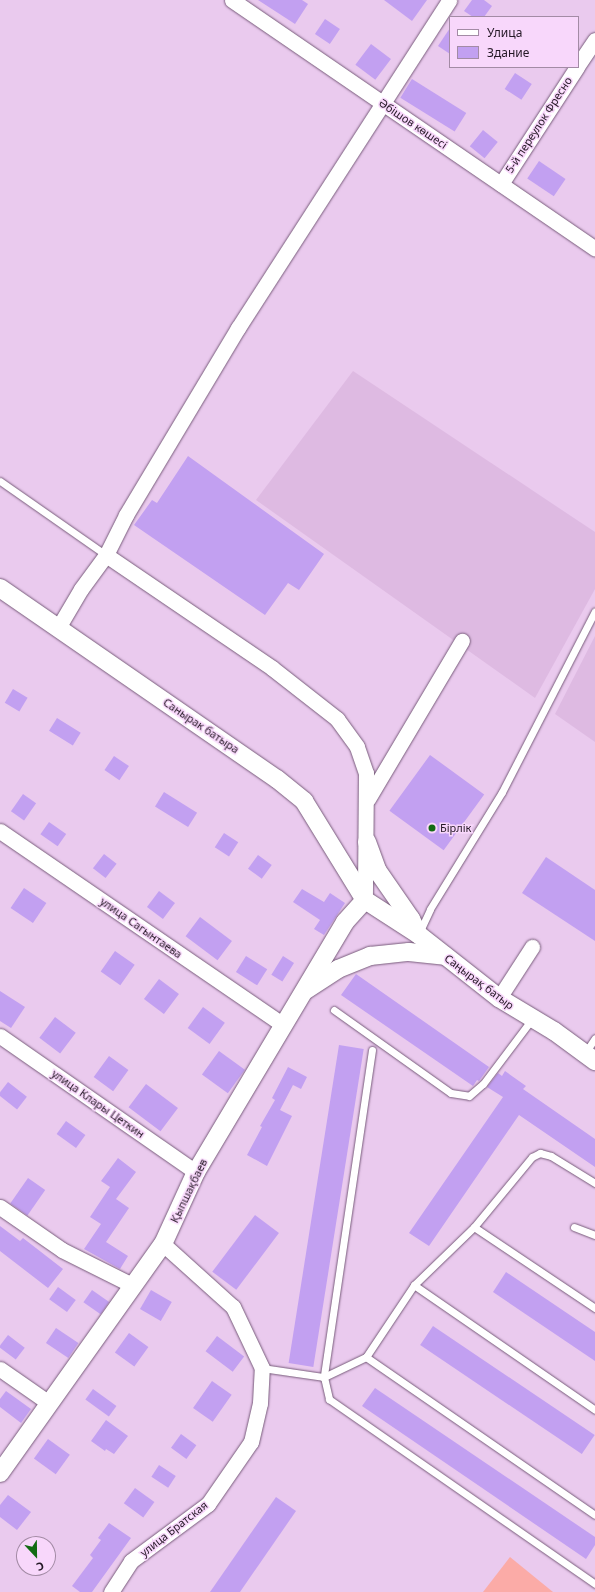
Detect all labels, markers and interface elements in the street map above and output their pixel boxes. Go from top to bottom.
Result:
legend [449,16,579,68]
text: Улица [487,24,522,41]
text: Здание [487,44,529,61]
street label: 5-й переулок Фресно [503,74,575,176]
street label: Әбішов көшесі [376,96,450,152]
street label: Санырак батыра [161,696,241,756]
place label: Бірлік [440,821,471,835]
marker: Бірлік [427,823,437,833]
street label: улица Сагынтаева [98,895,184,961]
street label: Саңырақ батыр [442,952,516,1012]
street label: улица Клары Цеткин [49,1067,147,1141]
street label: Қыпшақбаев [168,1157,210,1225]
street label: улица Братская [138,1499,210,1559]
north arrow [16,1536,56,1576]
text: С [34,1558,46,1575]

